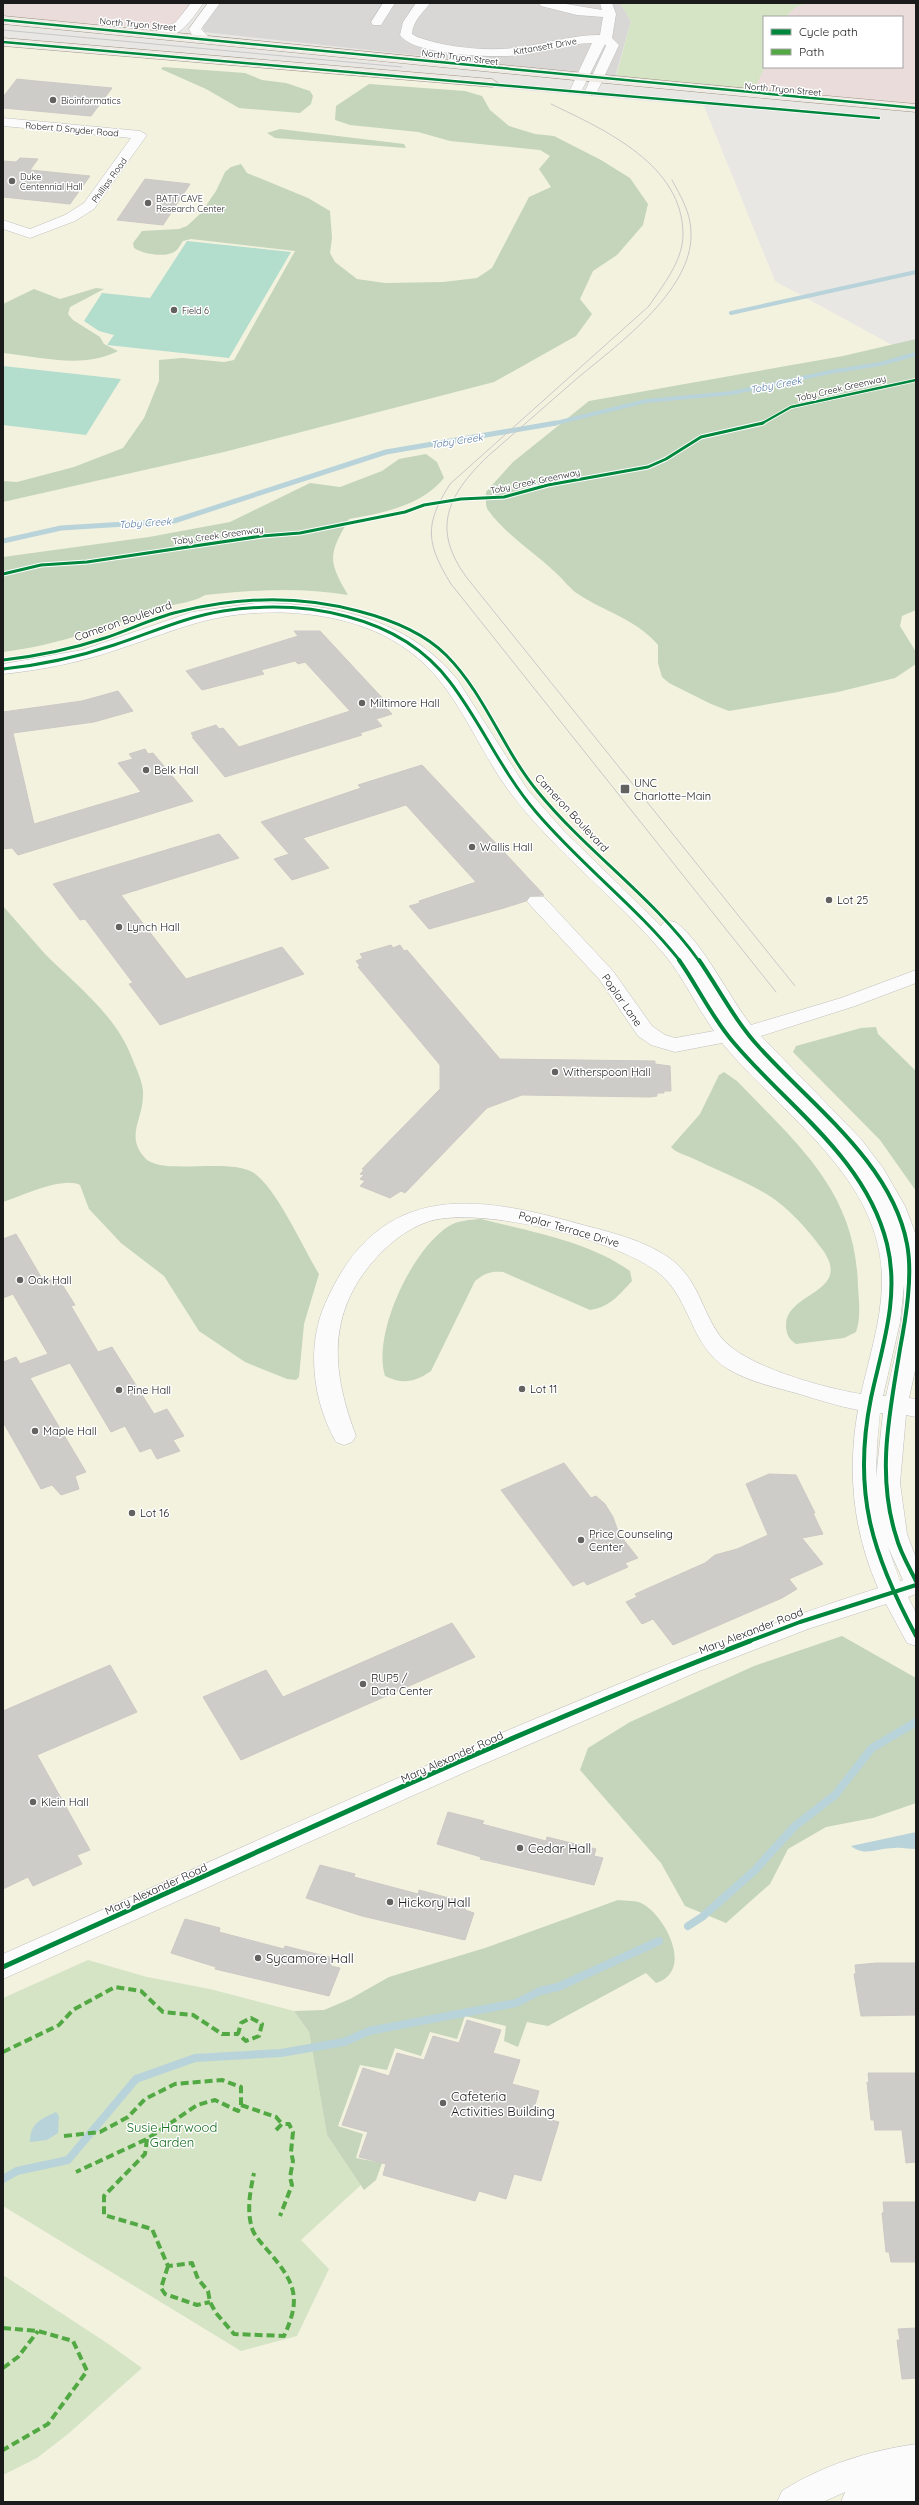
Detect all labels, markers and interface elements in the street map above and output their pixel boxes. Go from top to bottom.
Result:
street label: North Tryon Street [99,15,177,33]
legend [763,16,903,68]
text: Cycle path [799,24,858,39]
street label: Kittansett Drive [512,35,578,57]
text: Path [799,44,824,59]
street label: North Tryon Street [421,47,499,67]
street label: North Tryon Street [744,80,822,98]
marker: Bioinformatics [48,95,58,105]
place label: Bioinformatics [61,95,121,106]
street label: Robert D Snyder Road [25,119,119,139]
street label: Phillips Road [89,155,129,205]
place label: Duke Centennial Hall [20,171,83,192]
marker: Duke Centennial Hall [7,176,17,186]
place label: BATT CAVE Research Center [156,193,226,214]
marker: BATT CAVE Research Center [143,198,153,208]
marker: Field 6 [169,305,179,315]
place label: Field 6 [182,305,209,316]
street label: Toby Creek Greenway [795,372,887,404]
water label: Toby Creek [749,373,804,396]
water label: Toby Creek [430,430,485,452]
street label: Toby Creek Greenway [489,466,581,496]
water label: Toby Creek [119,515,173,531]
street label: Toby Creek Greenway [172,523,264,547]
street label: Cameron Boulevard [73,598,173,644]
place label: Miltimore Hall [370,696,440,710]
marker: Miltimore Hall [357,698,367,708]
place label: Belk Hall [154,763,198,777]
marker: Belk Hall [141,765,151,775]
street label: Cameron Boulevard [532,771,612,855]
place label: UNC Charlotte–Main [634,776,711,803]
marker: UNC Charlotte–Main [619,783,631,795]
place label: Wallis Hall [480,840,532,854]
marker: Wallis Hall [467,842,477,852]
place label: Lot 25 [837,893,868,907]
marker: Lot 25 [824,895,834,905]
place label: Lynch Hall [127,920,180,934]
marker: Lynch Hall [114,922,124,932]
street label: Poplar Lane [599,971,645,1029]
place label: Witherspoon Hall [563,1065,651,1079]
marker: Witherspoon Hall [550,1067,560,1077]
street label: Poplar Terrace Drive [517,1208,621,1250]
place label: Oak Hall [28,1273,72,1287]
marker: Oak Hall [15,1275,25,1285]
place label: Lot 11 [530,1382,557,1396]
place label: Pine Hall [127,1383,171,1397]
marker: Lot 11 [517,1384,527,1394]
marker: Pine Hall [114,1385,124,1395]
place label: Maple Hall [43,1424,97,1438]
marker: Maple Hall [30,1426,40,1436]
place label: Lot 16 [140,1506,169,1520]
marker: Lot 16 [127,1508,137,1518]
place label: Price Counseling Center [589,1527,673,1554]
marker: Price Counseling Center [576,1535,586,1545]
street label: Mary Alexander Road [697,1605,805,1657]
place label: RUP5 / Data Center [371,1671,434,1698]
marker: RUP5 / Data Center [358,1679,368,1689]
street label: Mary Alexander Road [399,1728,505,1786]
place label: Klein Hall [41,1795,88,1809]
marker: Klein Hall [28,1797,38,1807]
place label: Cedar Hall [528,1840,591,1856]
marker: Cedar Hall [515,1843,525,1853]
street label: Mary Alexander Road [103,1860,209,1918]
place label: Hickory Hall [398,1894,471,1910]
marker: Hickory Hall [385,1897,395,1907]
place label: Sycamore Hall [266,1950,354,1966]
marker: Sycamore Hall [253,1953,263,1963]
place label: Cafeteria Activities Building [451,2088,555,2119]
marker: Cafeteria Activities Building [438,2098,448,2108]
park label: Susie Harwood Garden [127,2119,217,2150]

